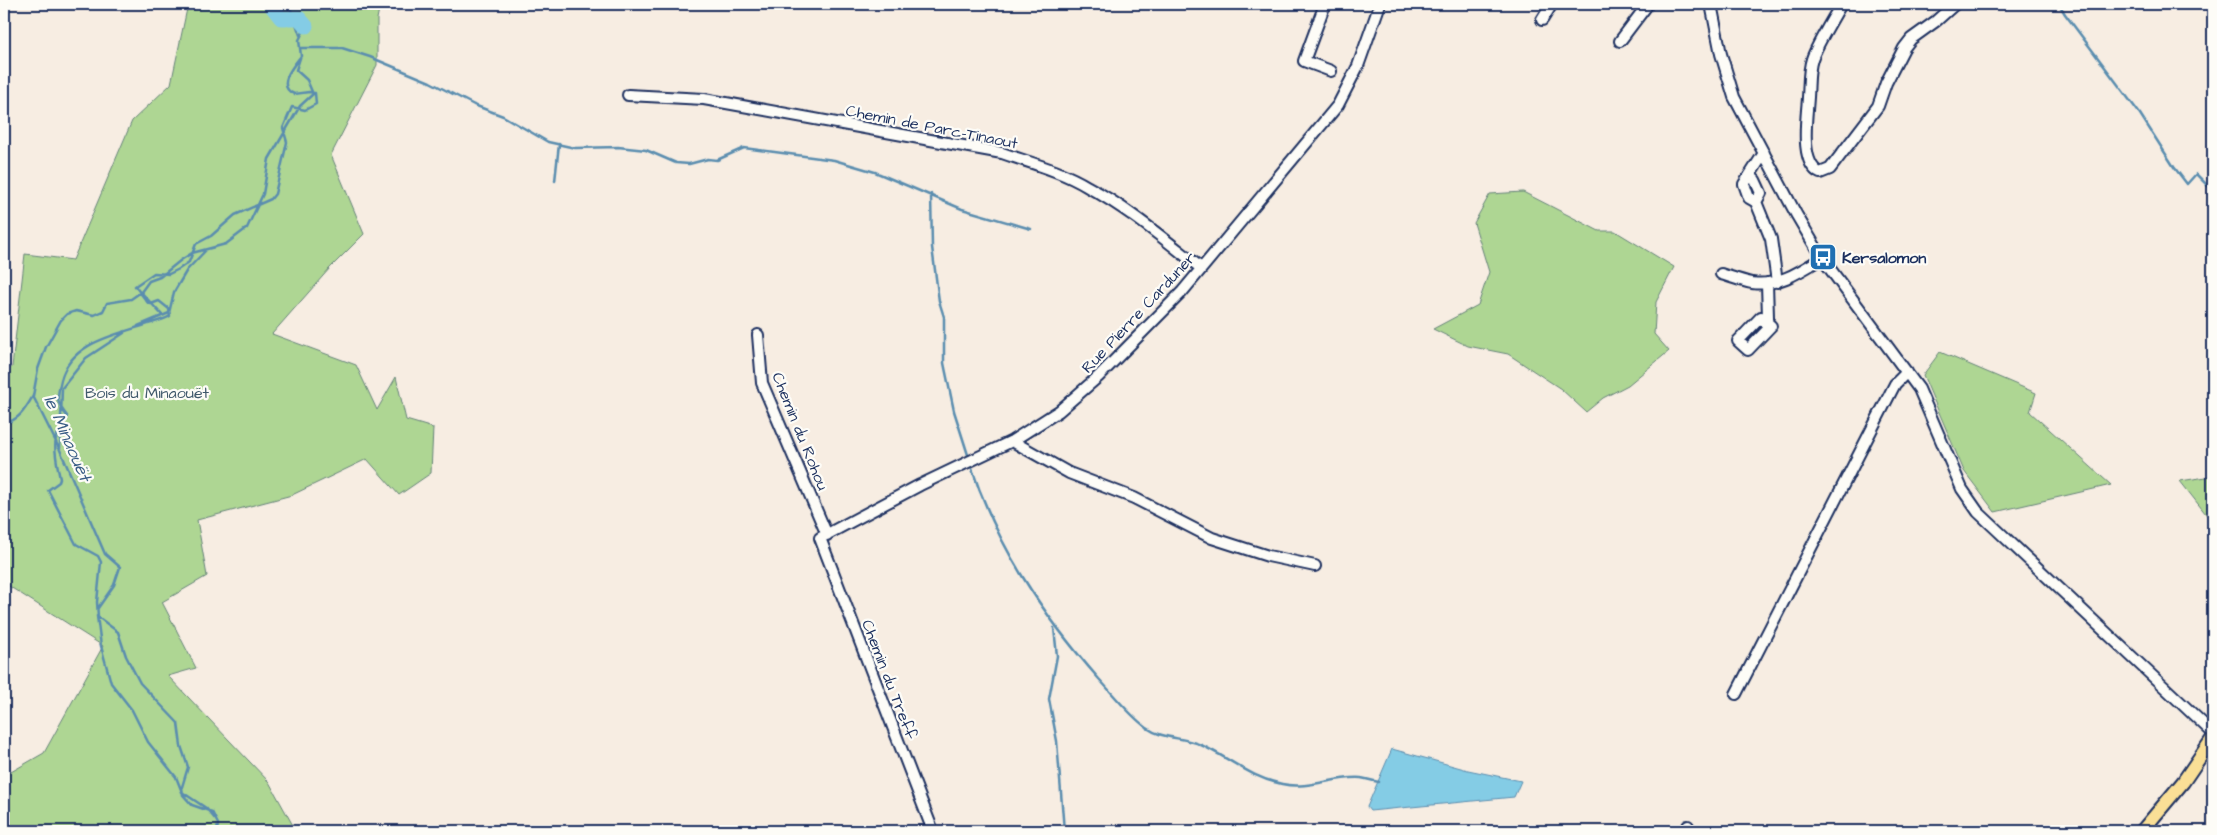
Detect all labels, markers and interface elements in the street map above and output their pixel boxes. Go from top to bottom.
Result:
street label: Chemin de Parc-Tinaout [844,100,1020,155]
bus stop icon: Kersalomon [1808,242,1838,272]
street label: Rue Pierre Carduner [1077,247,1201,378]
place label: Kersalomon [1842,247,1926,269]
street label: Chemin du Rohou [766,369,834,494]
park label: Bois du Minaouët [85,382,210,404]
water label: le Minaouët [37,391,98,487]
street label: Chemin du Treff [856,616,922,743]

